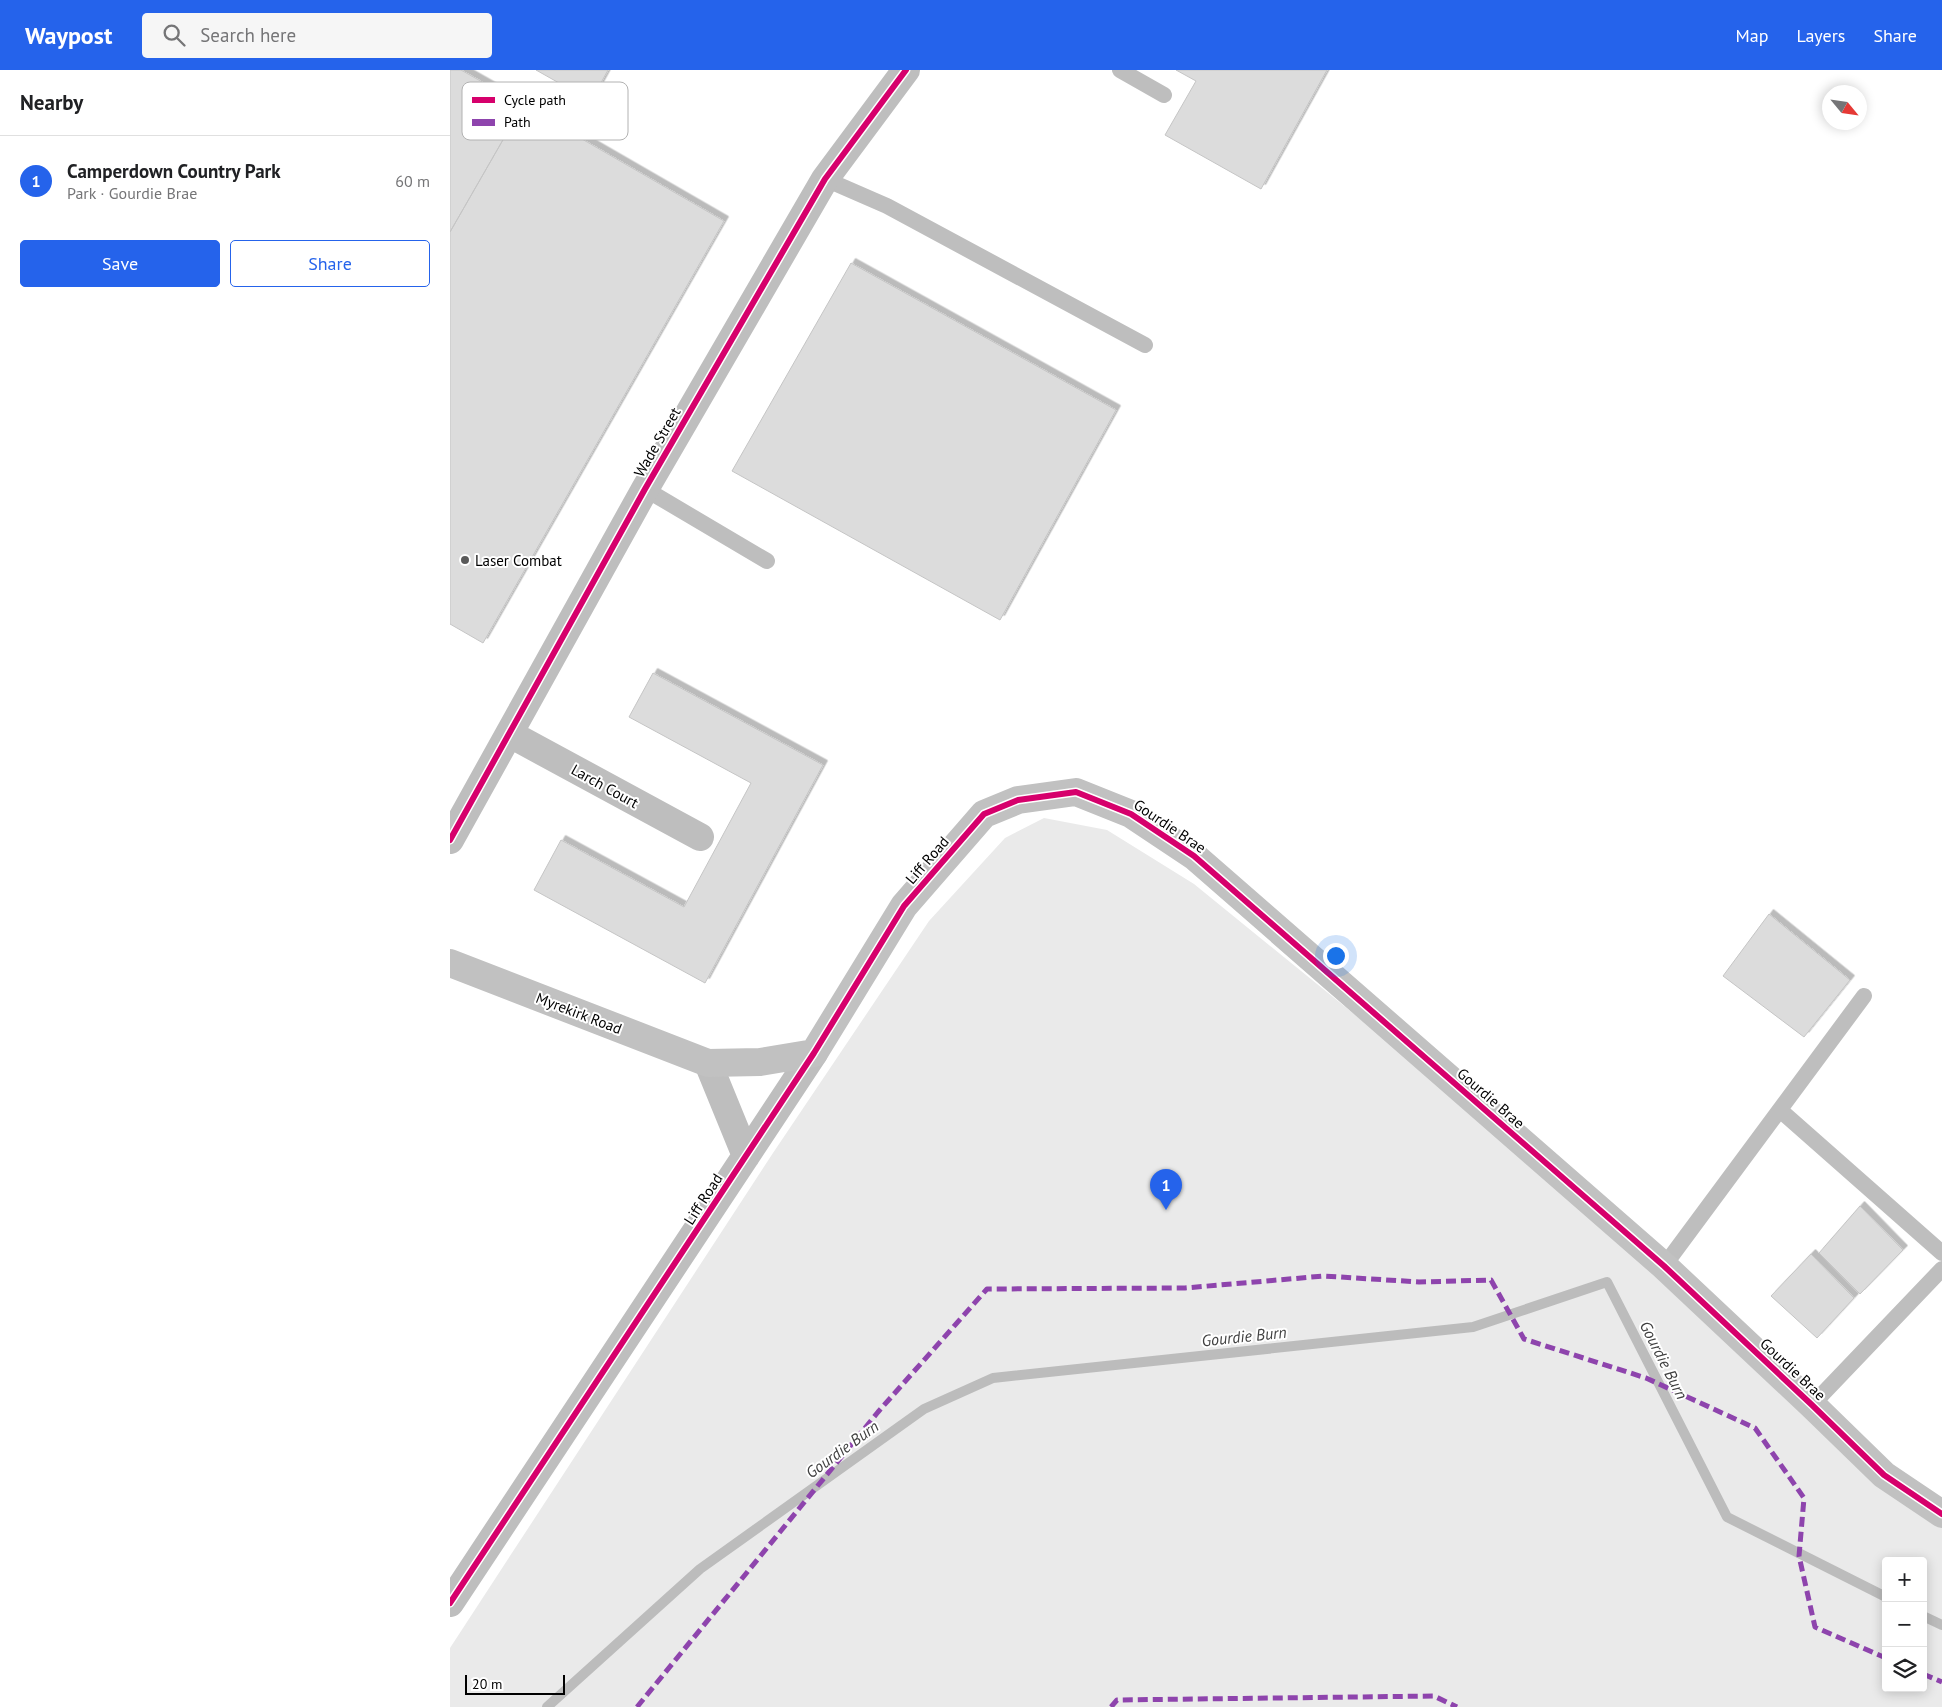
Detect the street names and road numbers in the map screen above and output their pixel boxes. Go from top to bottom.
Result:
street label: Wade Street [629,404,685,480]
street label: Larch Court [568,760,642,812]
street label: Gourdie Brae [1130,795,1210,857]
street label: Liff Road [901,832,953,888]
street label: Myrekirk Road [533,988,625,1038]
street label: Gourdie Brae [1453,1064,1529,1132]
street label: Liff Road [679,1170,727,1228]
street label: Gourdie Brae [1756,1334,1830,1404]

